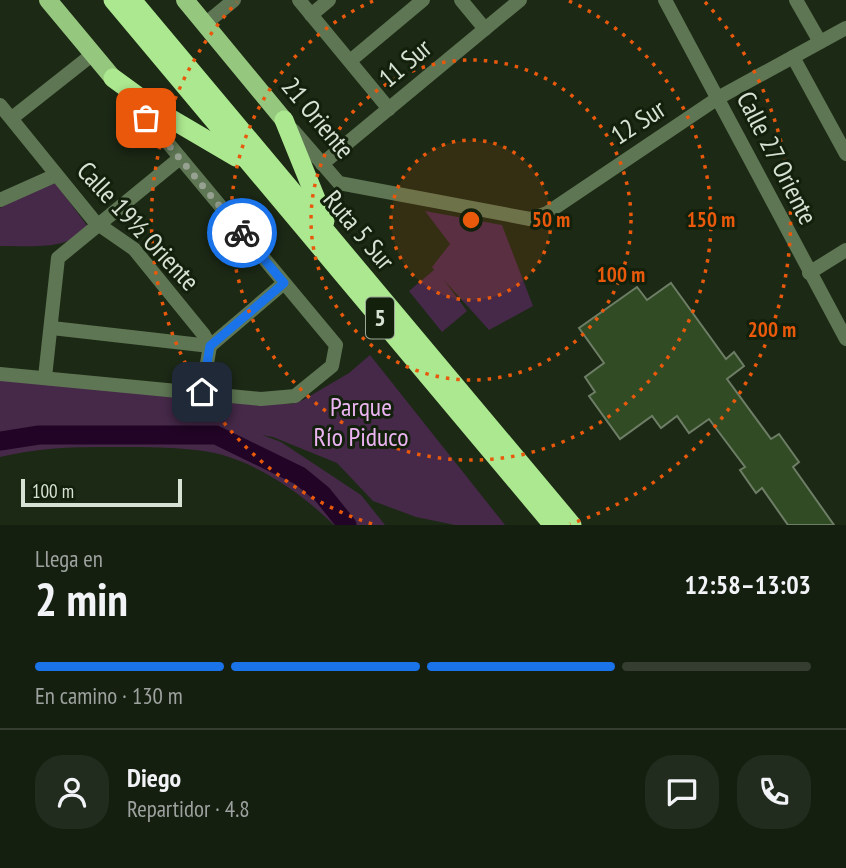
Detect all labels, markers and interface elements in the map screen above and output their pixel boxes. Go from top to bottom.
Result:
street label: 11 Sur [372,31,438,94]
street label: 21 Oriente [275,70,362,165]
street label: Calle 27 Oriente [730,86,825,230]
pin [116,88,176,148]
street label: 12 Sur [604,92,671,151]
icon: bag [127,99,165,137]
street label: Calle 19½ Oriente [70,154,206,297]
street label: Ruta 5 Sur [317,183,402,276]
courier [207,198,277,268]
text: 50 m [532,206,570,233]
text: 150 m [687,206,735,233]
centre of rings [459,208,483,232]
icon: bike [223,214,261,252]
text: 100 m [597,261,645,288]
road number: 5 [366,298,394,338]
text: 200 m [748,316,796,343]
pin [172,362,232,422]
icon: home [183,373,221,411]
park label: Parque Río Piduco [314,390,408,453]
scale bar [21,476,182,508]
text: 100 m [32,479,74,503]
text: Llega en [35,544,103,573]
text: 12:58–13:03 [684,568,811,601]
text: 2 min [35,569,128,629]
text: En camino · 130 m [35,681,183,710]
button: person [35,755,109,829]
button: chat [645,755,719,829]
button: phone [737,755,811,829]
text: Diego [127,761,181,794]
text: Repartidor · 4.8 [127,794,250,823]

